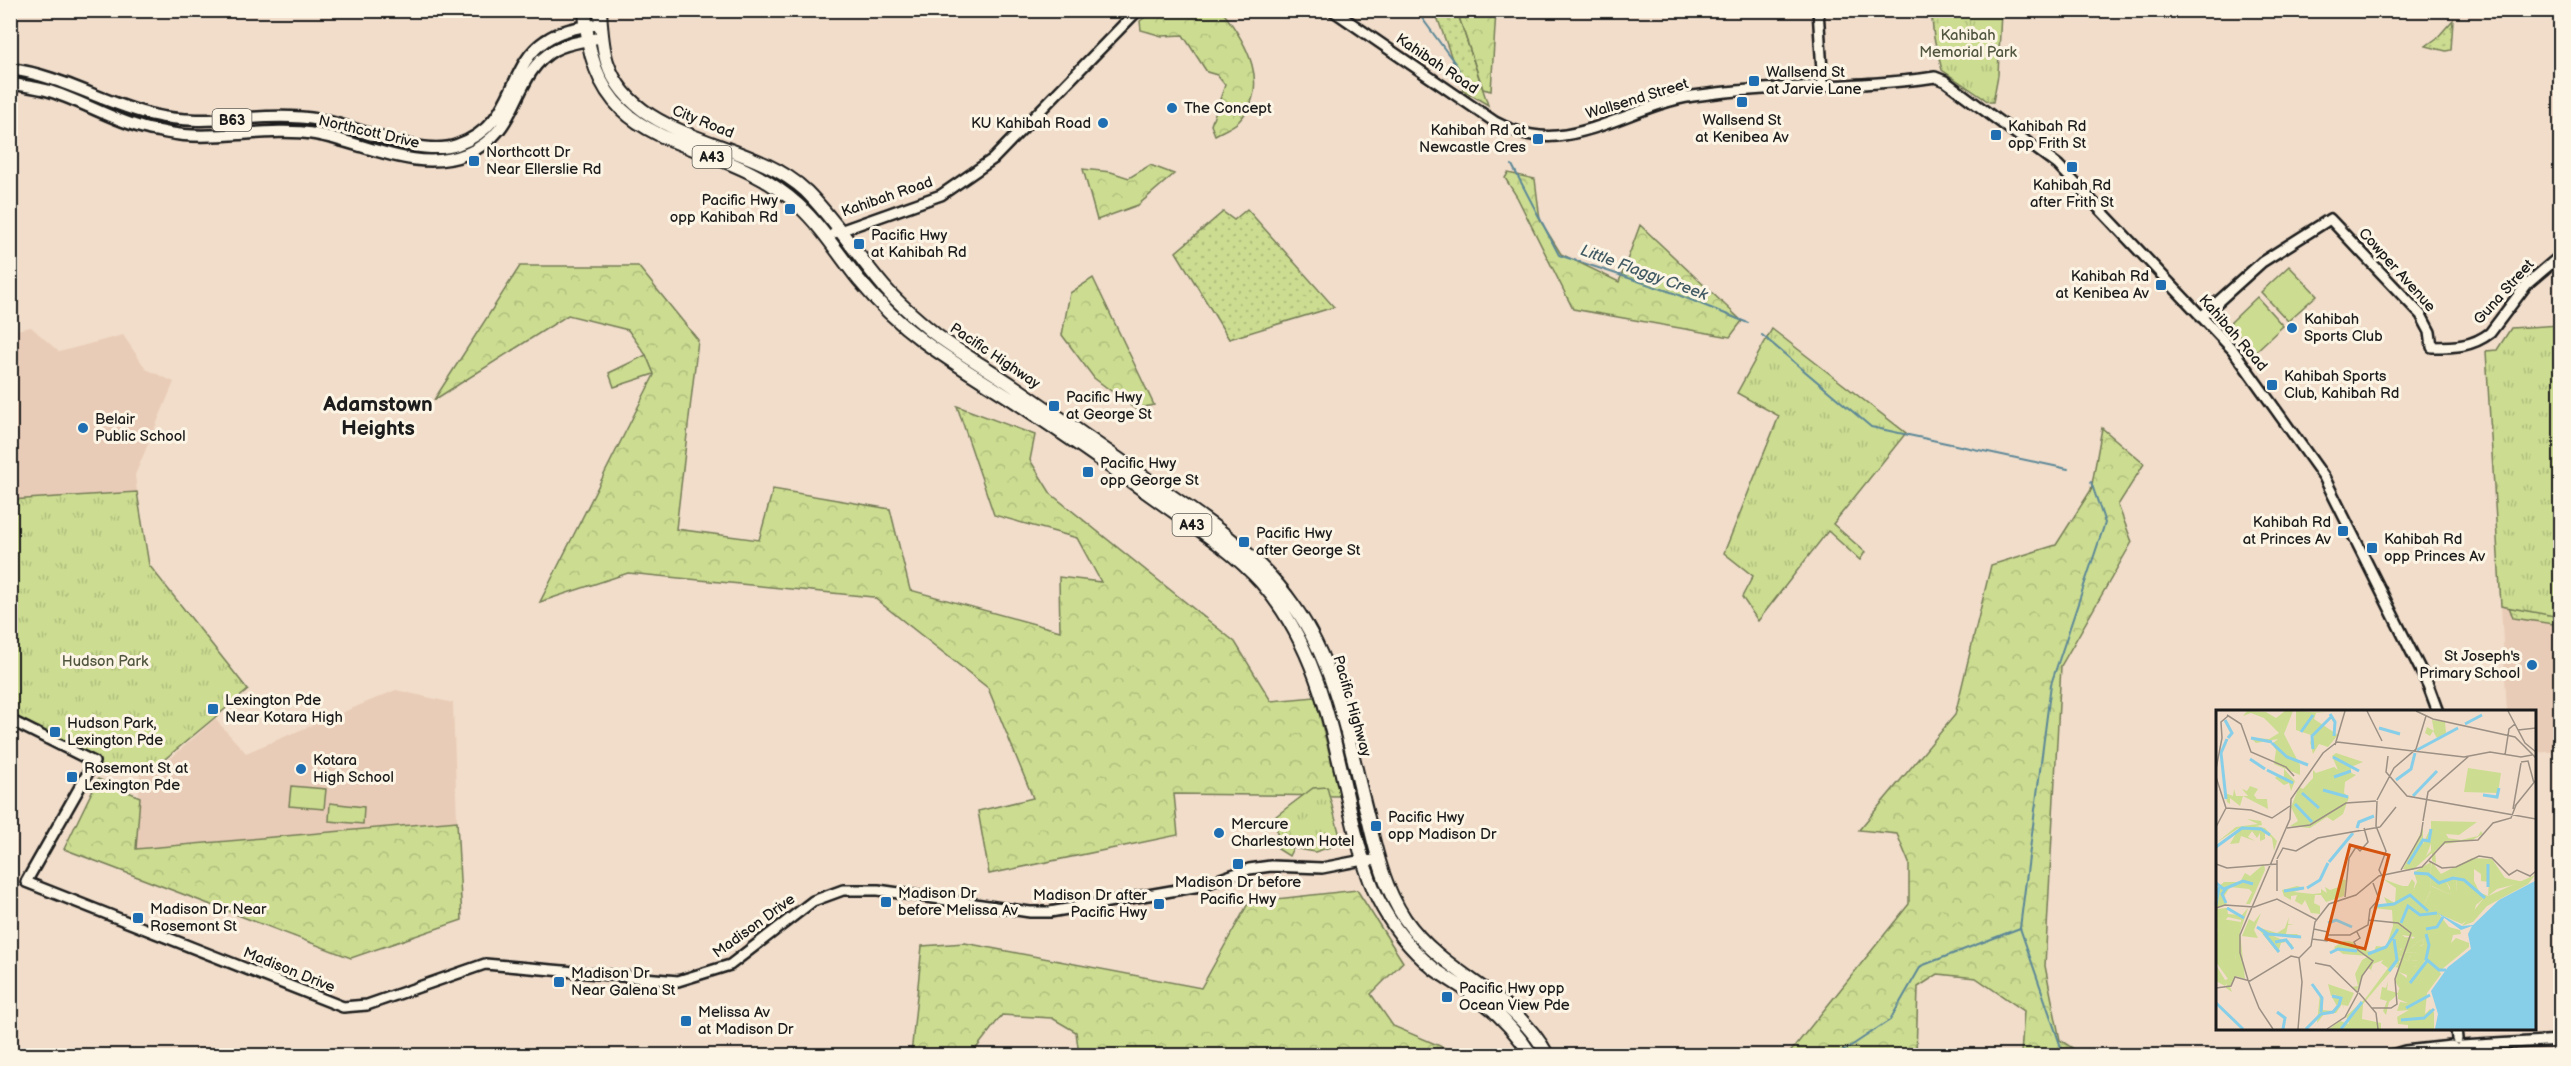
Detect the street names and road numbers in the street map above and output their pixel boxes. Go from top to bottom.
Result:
street label: Kahibah Road [1392,29,1482,99]
street label: Wallsend Street [1583,74,1691,124]
street label: City Road [669,101,737,143]
road number: B63 [212,109,252,131]
street label: Northcott Drive [317,111,421,153]
road number: A43 [692,146,732,168]
street label: Kahibah Road [839,172,935,222]
street label: Cowper Avenue [2354,224,2440,316]
street label: Guna Street [2470,255,2539,329]
street label: Kahibah Road [2195,291,2271,375]
street label: Pacific Highway [946,319,1044,393]
road number: A43 [1172,514,1212,536]
street label: Pacific Highway [1328,653,1376,759]
street label: Madison Drive [709,890,799,962]
street label: Madison Drive [240,943,338,997]

